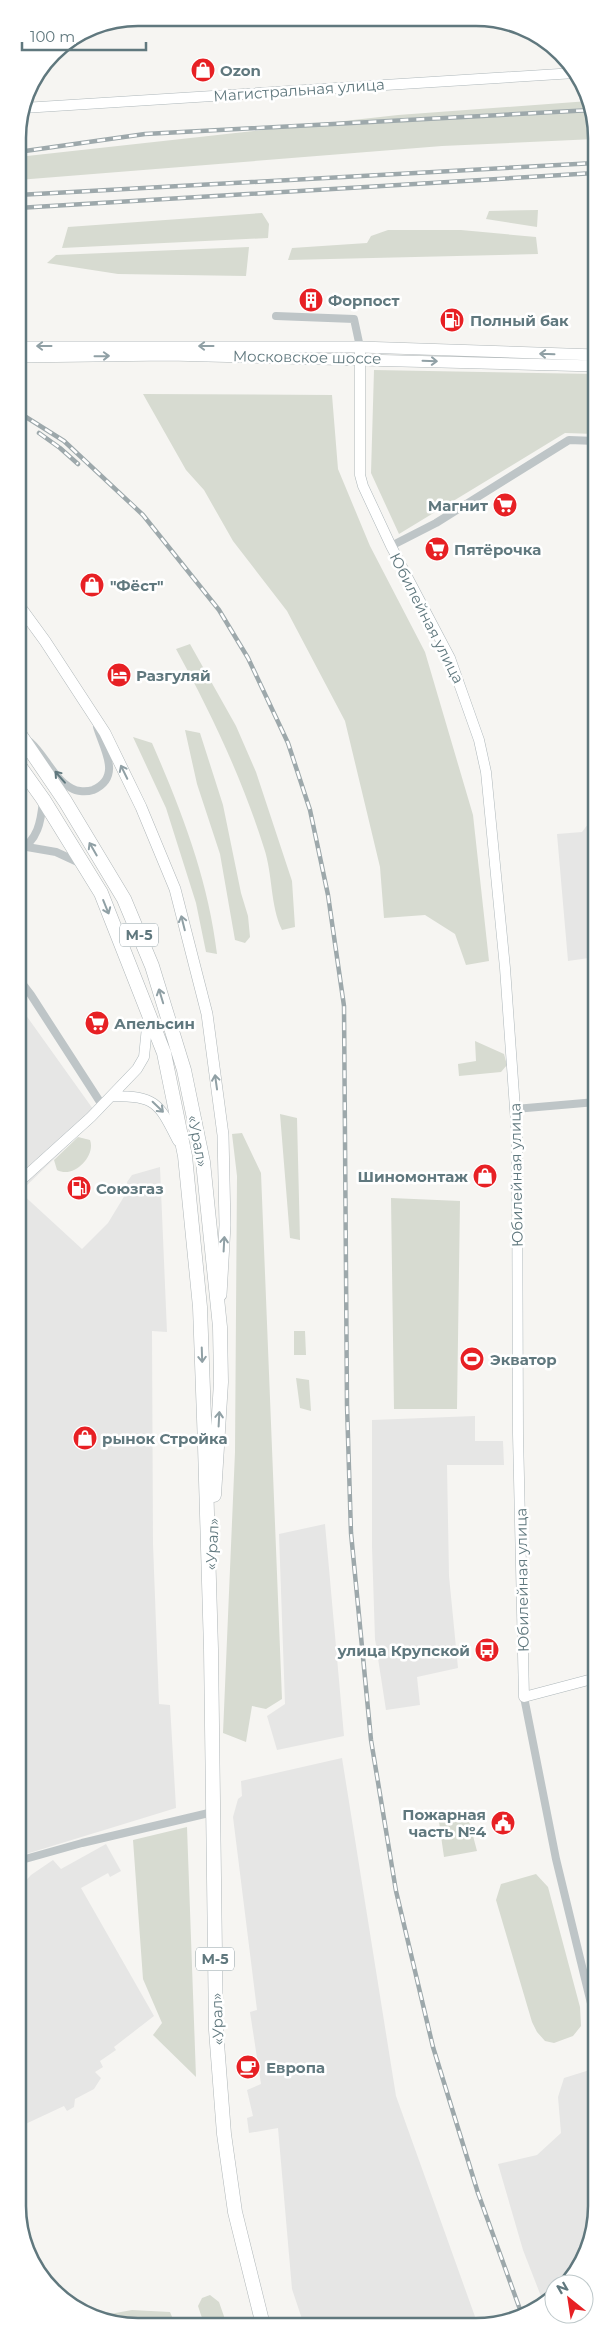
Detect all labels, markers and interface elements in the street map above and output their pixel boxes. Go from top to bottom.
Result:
scale bar [22,20,146,52]
text: 100 m [30,27,75,46]
shop icon: Ozon [190,57,216,83]
place label: Ozon [220,61,261,80]
street label: Магистральная улица [213,75,385,105]
building icon: Форпост [298,287,324,313]
place label: Форпост [328,291,399,310]
fuel station icon: Полный бак [439,307,465,333]
place label: Полный бак [470,311,569,330]
one-way arrow [198,341,214,351]
one-way arrow [36,342,52,351]
street label: Московское шоссе [233,346,381,368]
one-way arrow [539,349,556,359]
one-way arrow [93,351,109,361]
one-way arrow [421,356,437,365]
supermarket icon: Магнит [492,492,518,518]
place label: Магнит [428,496,488,515]
supermarket icon: Пятёрочка [424,536,450,562]
place label: Пятёрочка [454,540,541,559]
street label: Юбилейная улица [386,549,468,687]
shop icon: "Фёст" [79,572,105,598]
place label: "Фёст" [110,576,164,595]
hotel icon: Разгуляй [106,662,132,688]
place label: Разгуляй [136,666,211,685]
one-way arrow [119,765,128,780]
one-way arrow [55,771,66,784]
one-way arrow [88,843,98,857]
one-way arrow [102,899,112,914]
one-way arrow [178,915,187,931]
road number: М-5 [120,924,158,946]
one-way arrow [156,989,166,1005]
supermarket icon: Апельсин [84,1010,110,1036]
place label: Апельсин [114,1014,195,1033]
one-way arrow [210,1074,220,1090]
one-way arrow [152,1101,164,1113]
street label: Юбилейная улица [505,1103,527,1247]
street label: «Урал» [184,1113,212,1169]
shop icon: Шиномонтаж [472,1163,498,1189]
place label: Шиномонтаж [357,1167,468,1186]
fuel station icon: Союзгаз [66,1175,92,1201]
place label: Союзгаз [96,1179,164,1198]
one-way arrow [220,1236,229,1252]
sports icon: Экватор [459,1346,485,1372]
one-way arrow [197,1347,206,1363]
place label: Экватор [490,1350,557,1369]
one-way arrow [214,1411,223,1427]
shop icon: рынок Стройка [72,1425,98,1451]
place label: рынок Стройка [102,1429,228,1448]
street label: Юбилейная улица [511,1508,533,1652]
street label: «Урал» [201,1517,223,1571]
bus stop icon: улица Крупской [474,1637,500,1663]
place label: улица Крупской [337,1641,470,1660]
place label: Пожарная часть №4 [402,1805,487,1841]
public building icon: Пожарная часть №4 [490,1810,516,1836]
road number: М-5 [196,1948,234,1970]
street label: «Урал» [207,1992,227,2046]
cafe icon: Европа [235,2054,261,2080]
place label: Европа [266,2058,325,2077]
north arrow [544,2274,594,2324]
text: N [553,2277,572,2298]

